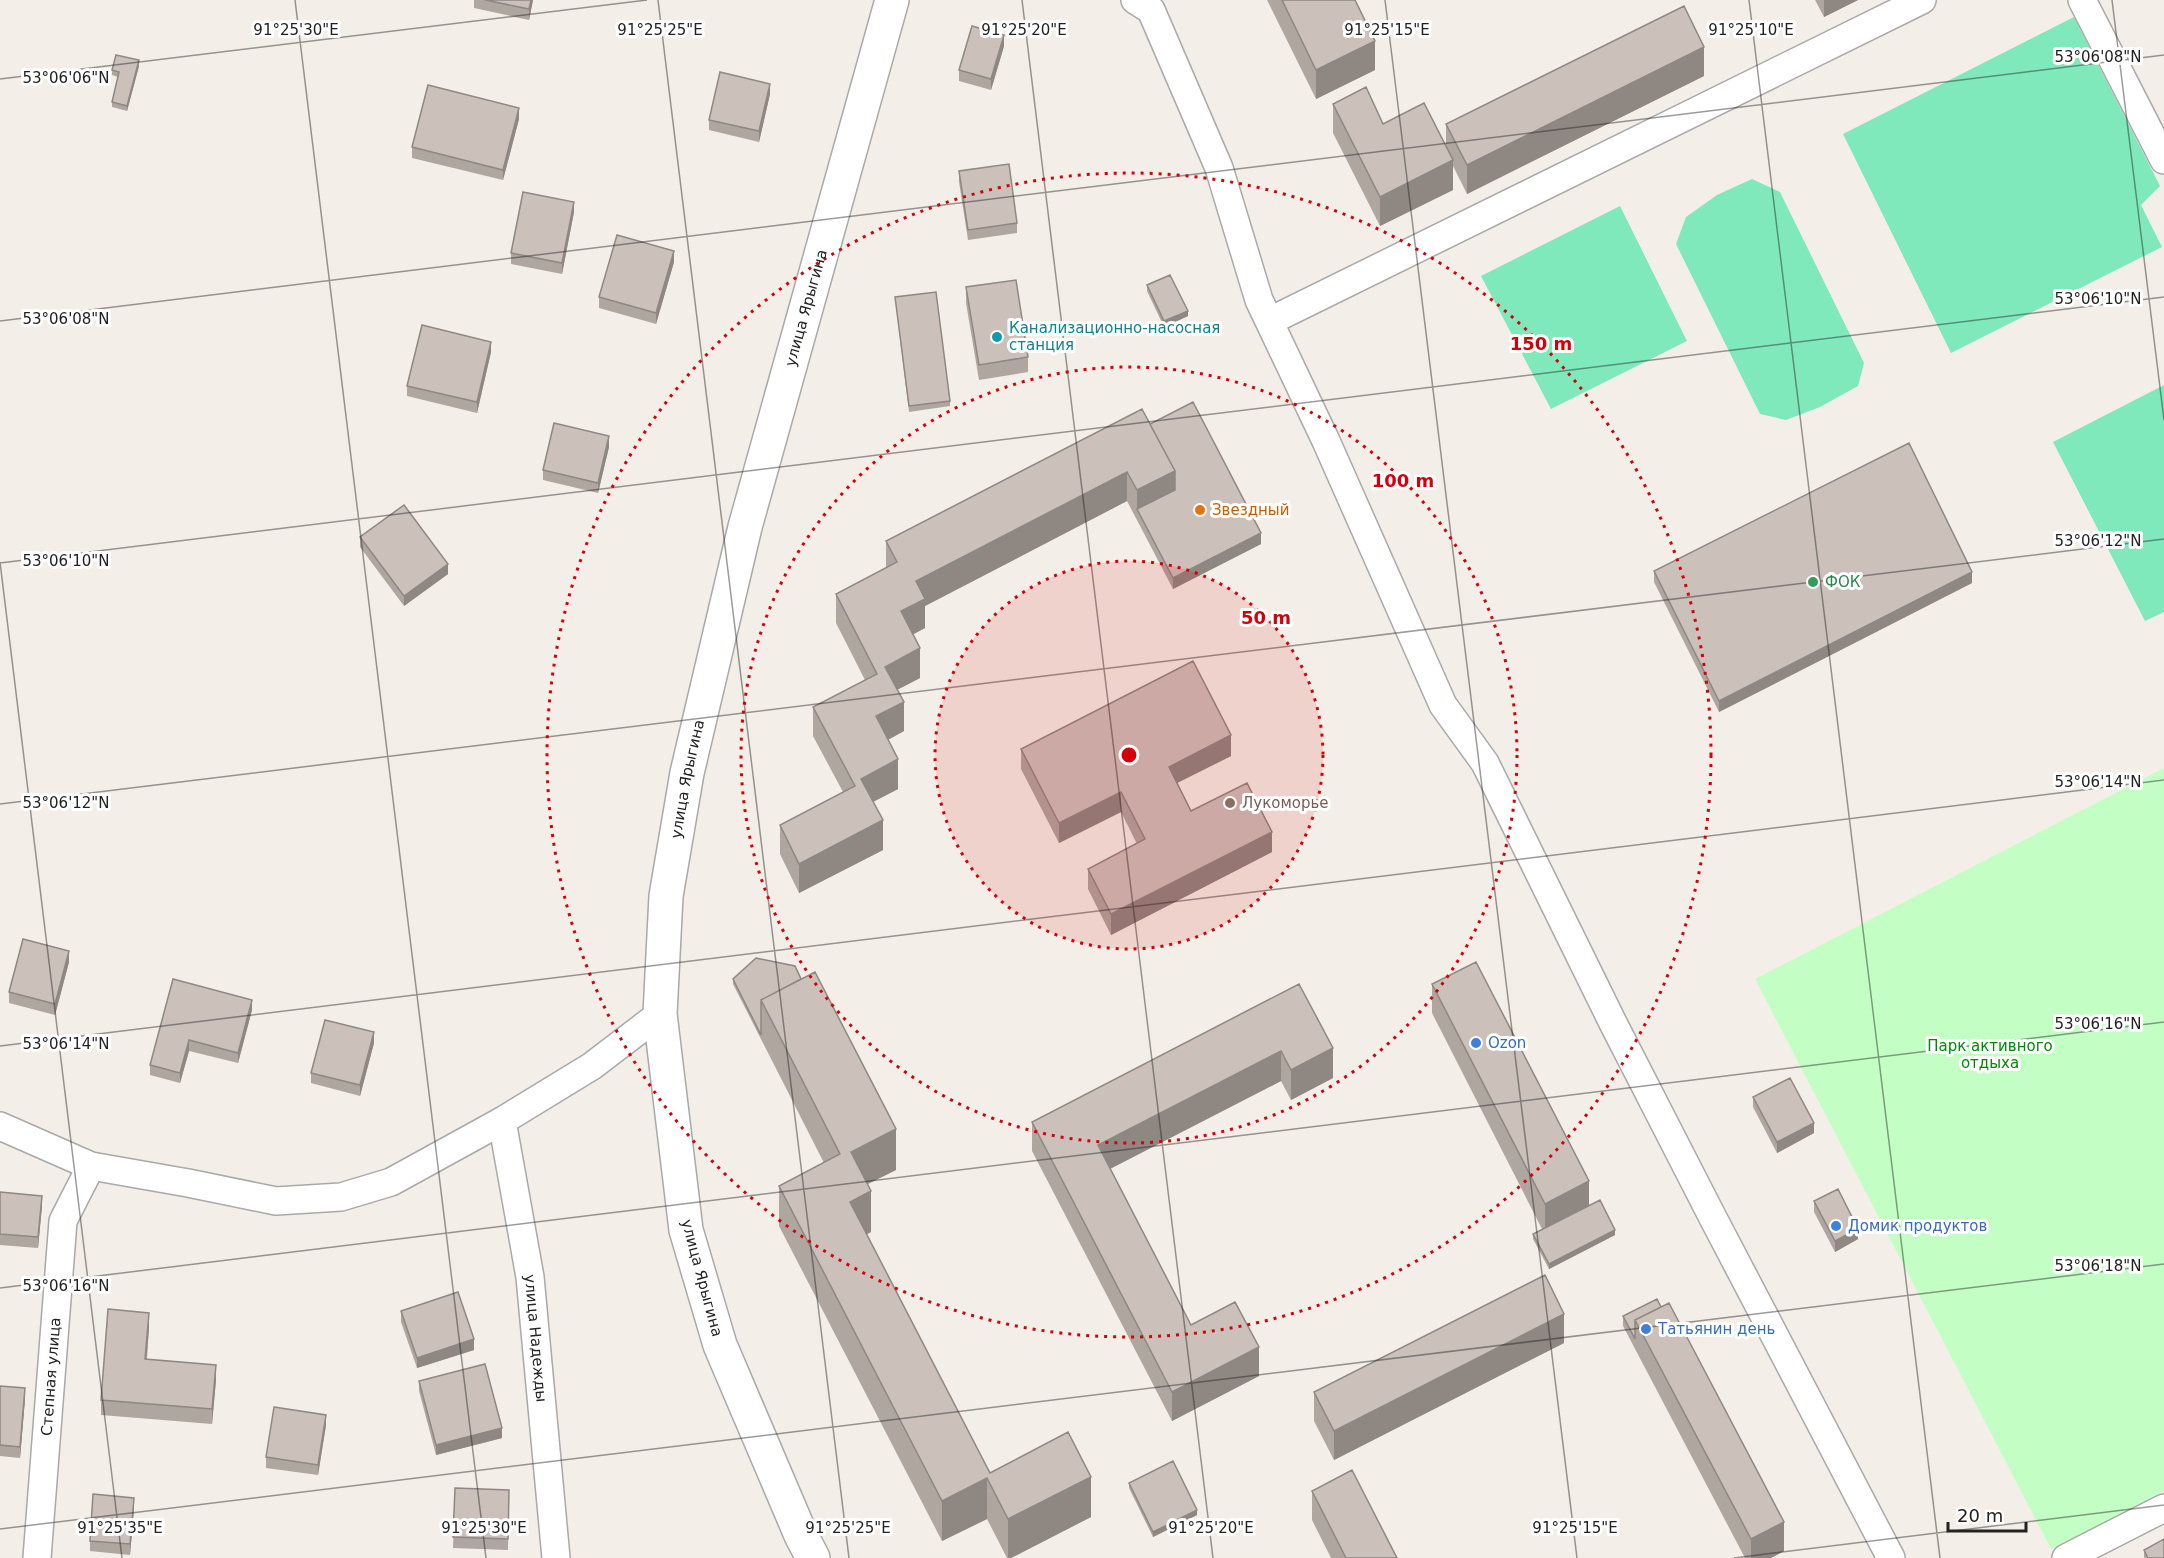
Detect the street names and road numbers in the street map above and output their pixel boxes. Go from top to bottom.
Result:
street label: улица Ярыгина [781,247,831,369]
street label: улица Ярыгина [667,718,708,840]
street label: улица Ярыгина [678,1217,726,1339]
street label: улица Надежды [521,1274,551,1403]
street label: Степная улица [37,1317,65,1436]

